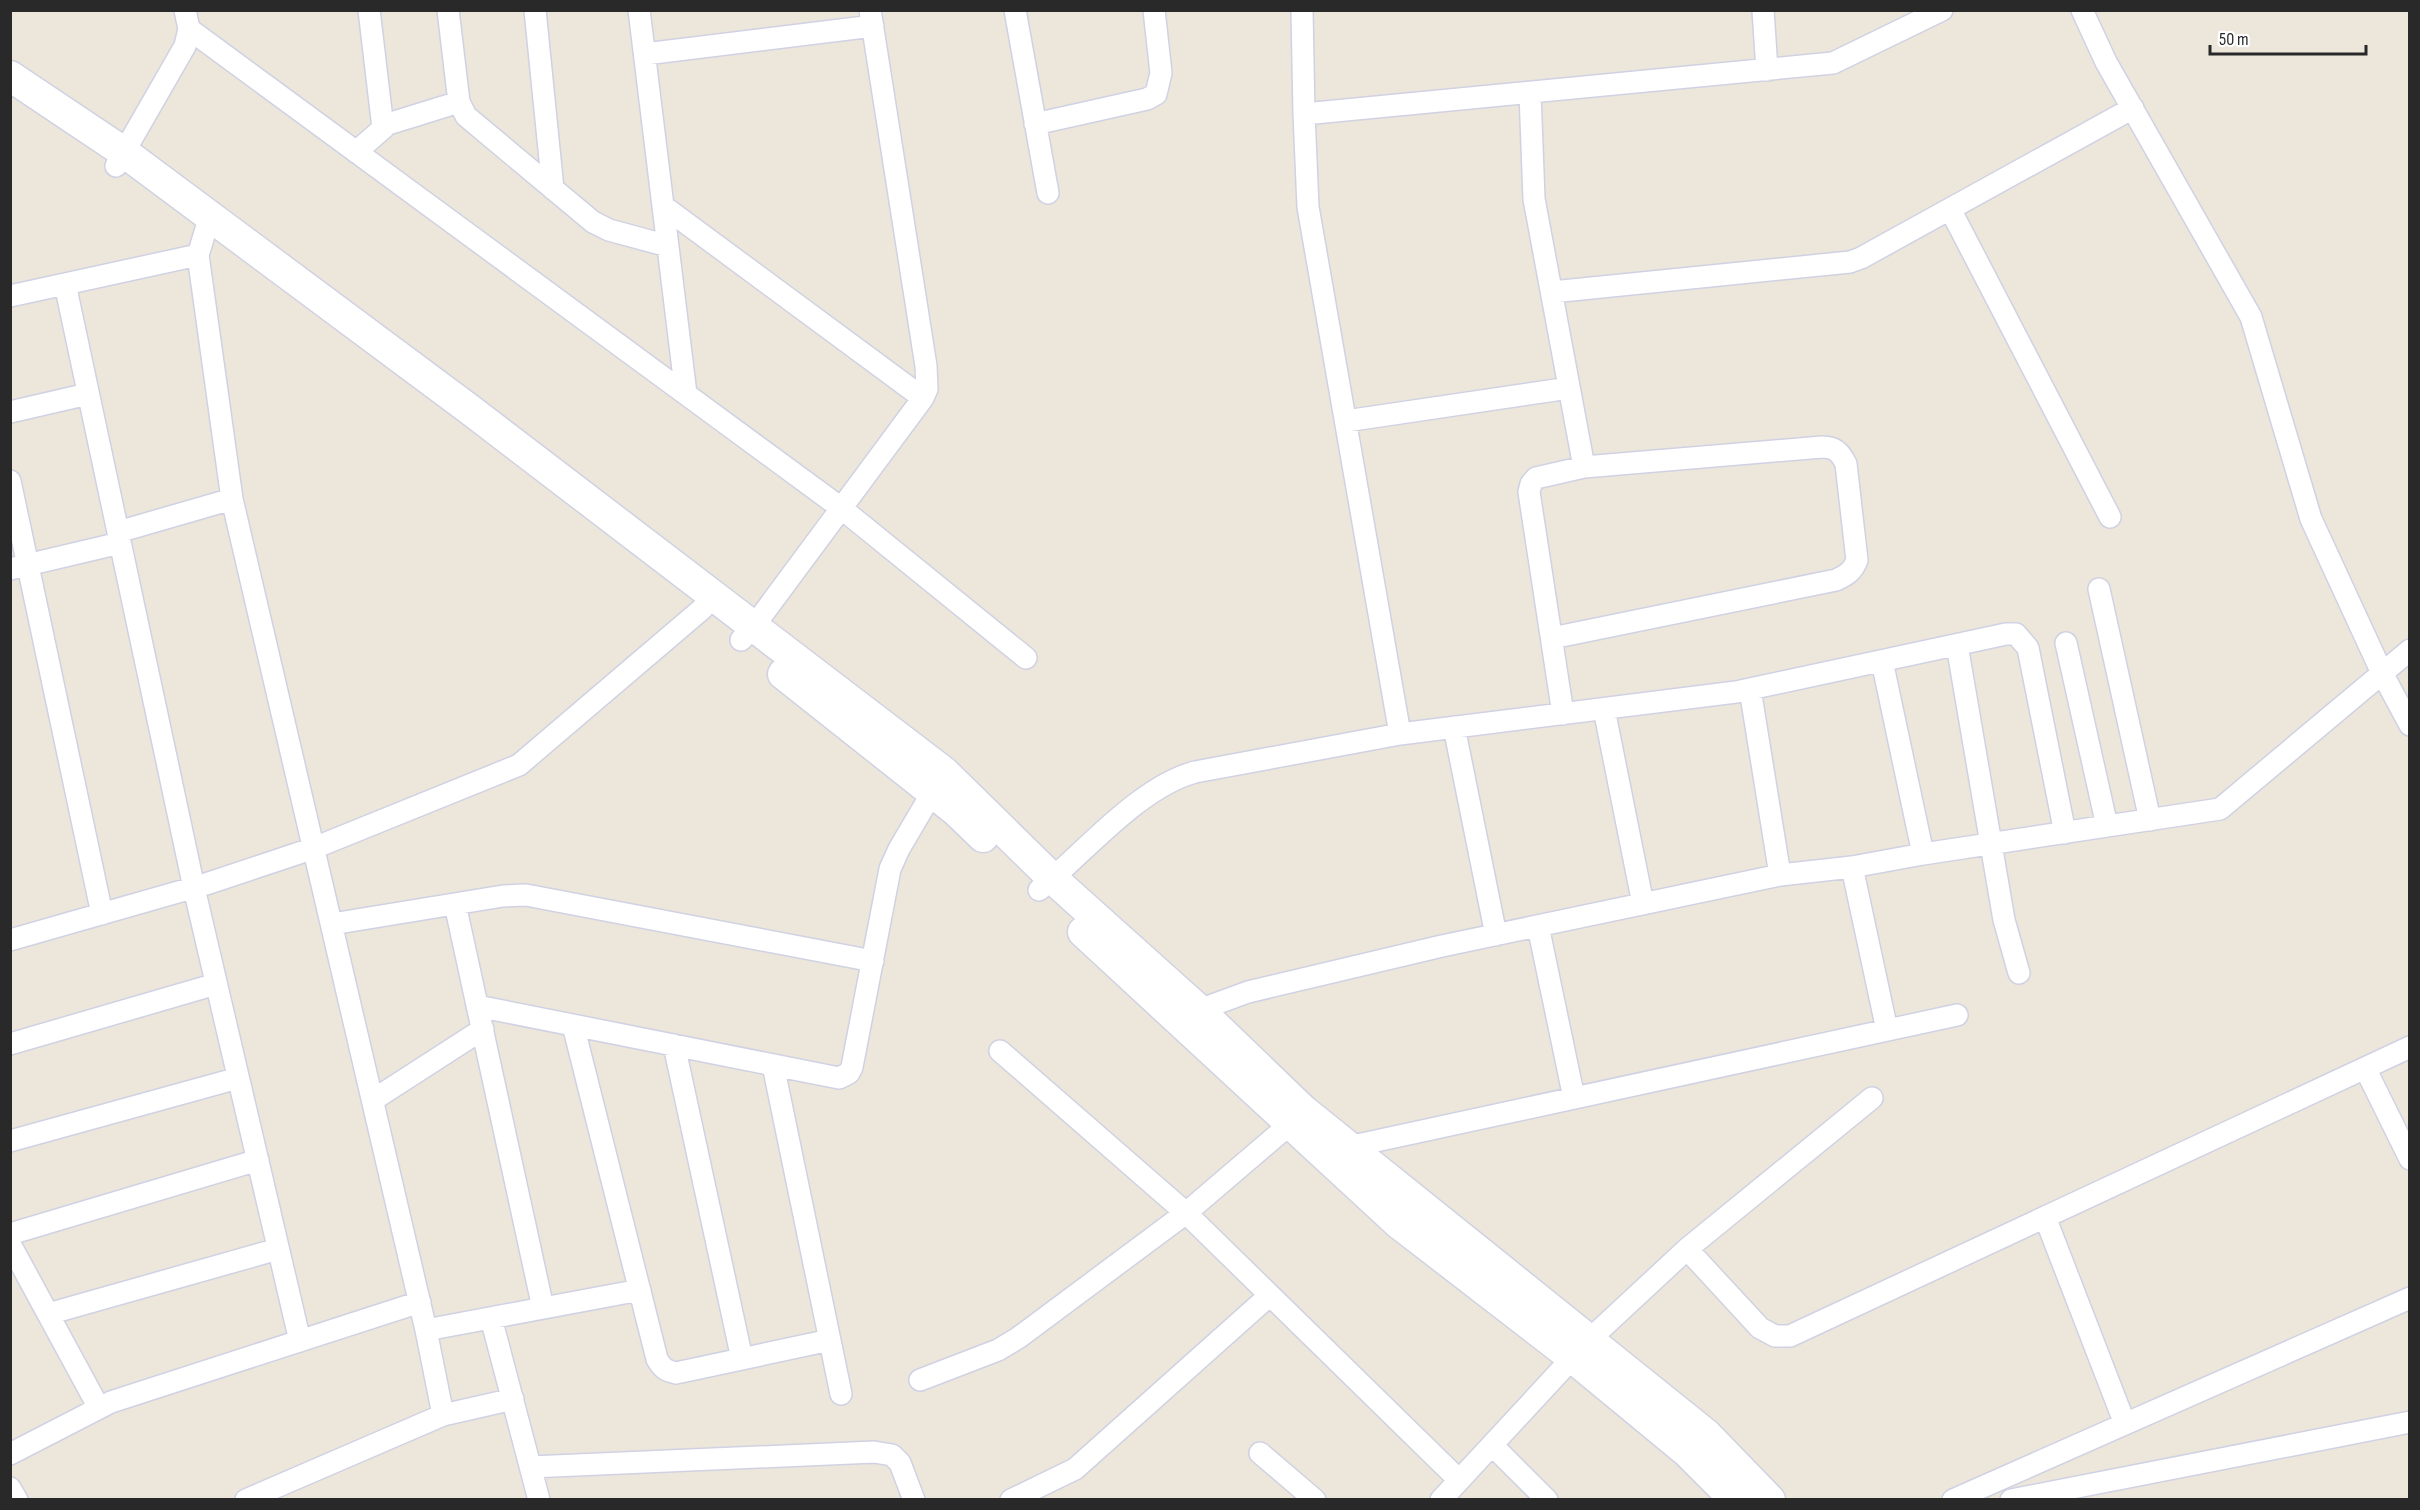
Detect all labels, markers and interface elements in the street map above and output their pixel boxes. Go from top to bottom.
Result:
scale bar [2210,18,2366,56]
text: 50 m [2219,29,2249,50]

